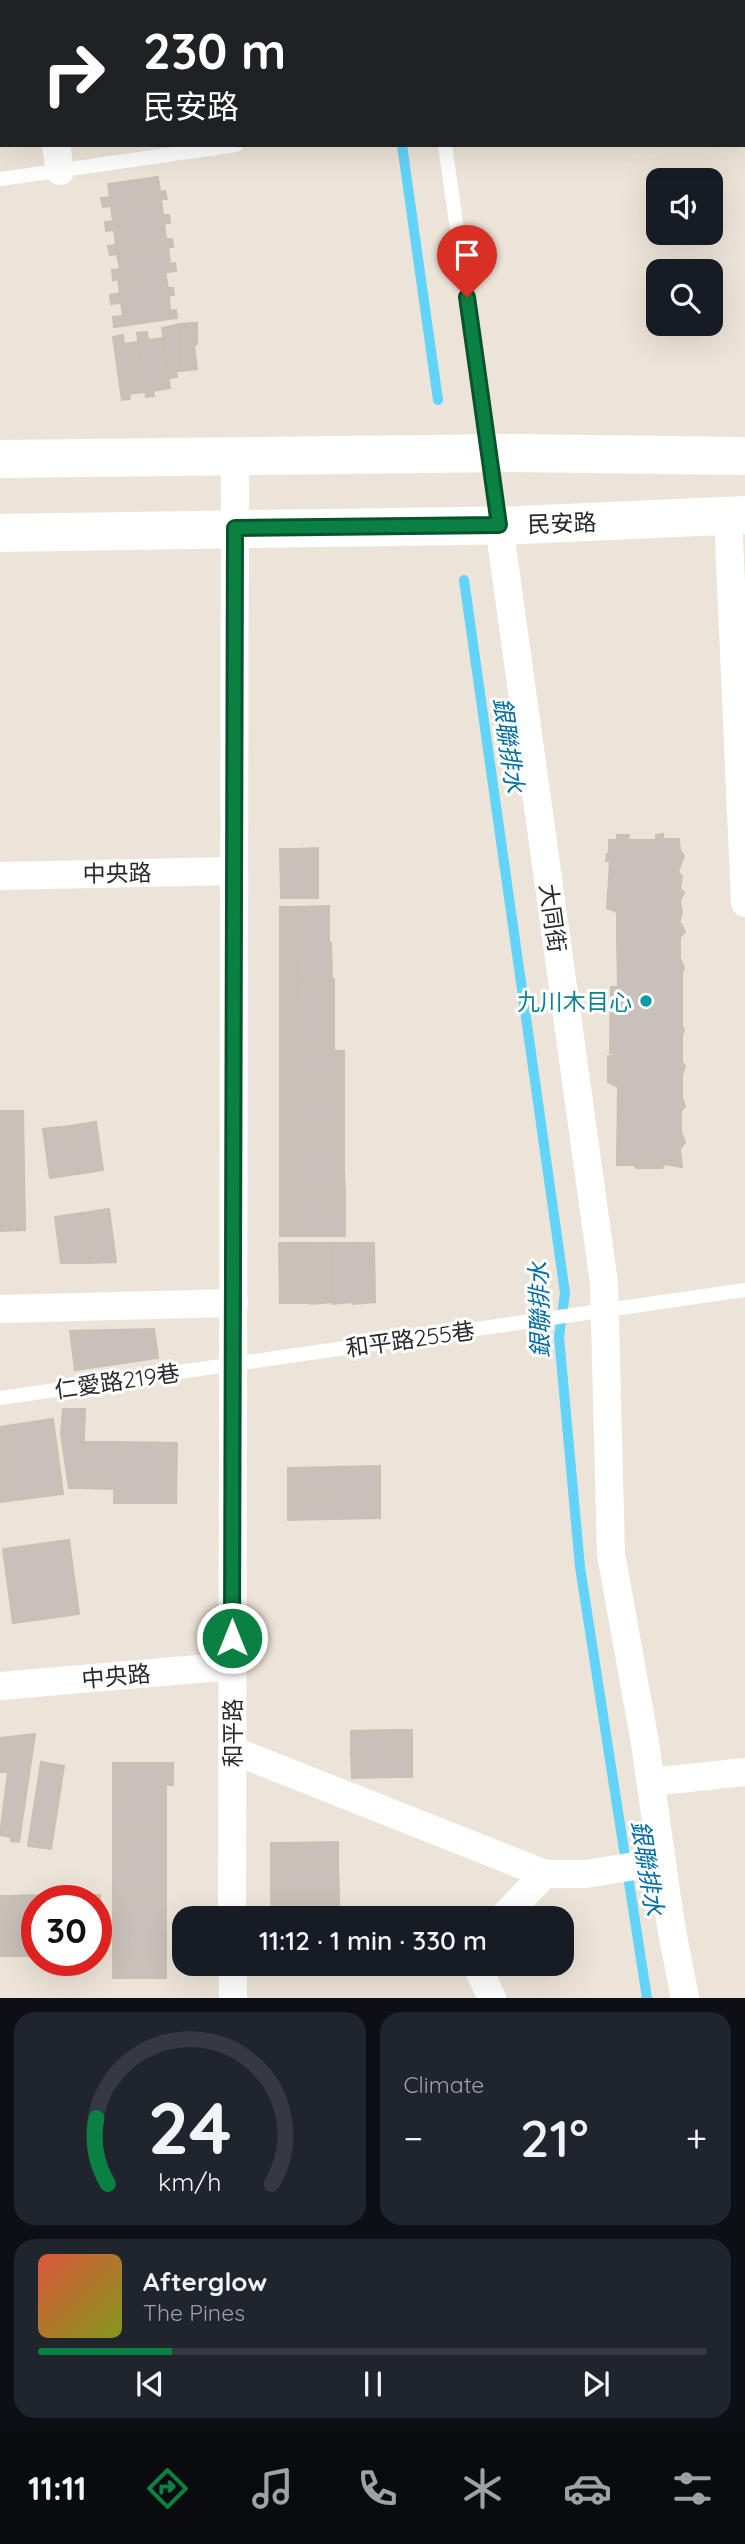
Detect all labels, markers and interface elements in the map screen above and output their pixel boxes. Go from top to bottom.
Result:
text: 230 m [143,20,286,81]
icon: right [28,28,119,119]
text: 民安路 [143,86,239,126]
map controls [646,168,723,336]
button: sound [646,168,723,245]
pin [437,225,497,297]
icon: arrive [448,236,486,274]
button: search [646,259,723,336]
street label: 民安路 [527,507,597,539]
water label: 銀聯排水 [487,695,531,796]
street label: 中央路 [82,858,152,888]
street label: 大同街 [534,882,572,954]
place label: 九川木目心 [517,987,632,1016]
marker: 九川木目心 [638,993,654,1009]
water label: 銀聯排水 [523,1261,555,1358]
street label: 和平路255巷 [344,1316,476,1362]
street label: 仁愛路219巷 [53,1358,181,1404]
position arrow [195,1601,269,1675]
street label: 中央路 [80,1659,152,1693]
street label: 和平路 [218,1699,247,1768]
water label: 銀聯排水 [626,1818,670,1919]
speed limit sign: 30 [21,1885,112,1976]
text: 11:12 · 1 min · 330 m [259,1924,487,1957]
text: Climate [404,2070,484,2099]
text: 24 [148,2082,232,2173]
text: 21° [520,2105,589,2170]
text: − [404,2114,423,2162]
text: + [686,2114,707,2162]
text: km/h [158,2166,221,2197]
text: Afterglow [143,2265,267,2298]
text: The Pines [143,2298,245,2327]
icon: previous [131,2365,169,2403]
icon: pause [354,2365,392,2403]
icon: next [577,2365,615,2403]
icon: directions [143,2464,192,2513]
icon: music [248,2464,297,2513]
icon: phone [353,2464,402,2513]
icon: climate [458,2464,507,2513]
icon: car [563,2464,612,2513]
icon: filters [668,2464,717,2513]
text: 11:11 [28,2468,87,2508]

